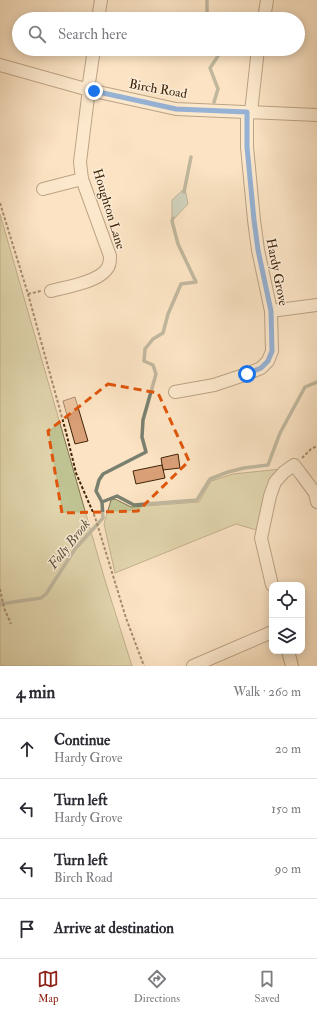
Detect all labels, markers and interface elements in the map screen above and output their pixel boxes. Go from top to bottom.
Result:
search box [12,12,305,56]
icon: search [26,23,48,45]
text: Search here [58,25,127,44]
street label: Birch Road [128,76,189,102]
route end [85,82,103,100]
street label: Houghton Lane [89,167,129,252]
street label: Hardy Grove [262,237,291,308]
route start [238,365,256,383]
water label: Folly Brook [44,516,94,573]
map controls [269,582,305,654]
button: locate [269,582,305,618]
button: layers [269,618,305,654]
text: 4 min [16,682,55,703]
text: Walk · 260 m [233,684,301,700]
text: Continue [54,731,110,750]
icon: ahead [16,738,38,760]
text: 20 m [275,741,301,757]
text: Hardy Grove [54,750,122,766]
text: Turn left [54,791,108,810]
icon: left [16,798,38,820]
text: 150 m [271,801,301,817]
text: Hardy Grove [54,810,122,826]
text: Turn left [54,851,108,870]
icon: left [16,858,38,880]
text: 90 m [275,861,301,877]
text: Birch Road [54,870,113,886]
icon: arrive [16,918,38,940]
text: Arrive at destination [54,919,174,938]
tab: Map [37,968,59,1005]
tab: Directions [134,968,180,1005]
tab: Saved [255,968,280,1005]

